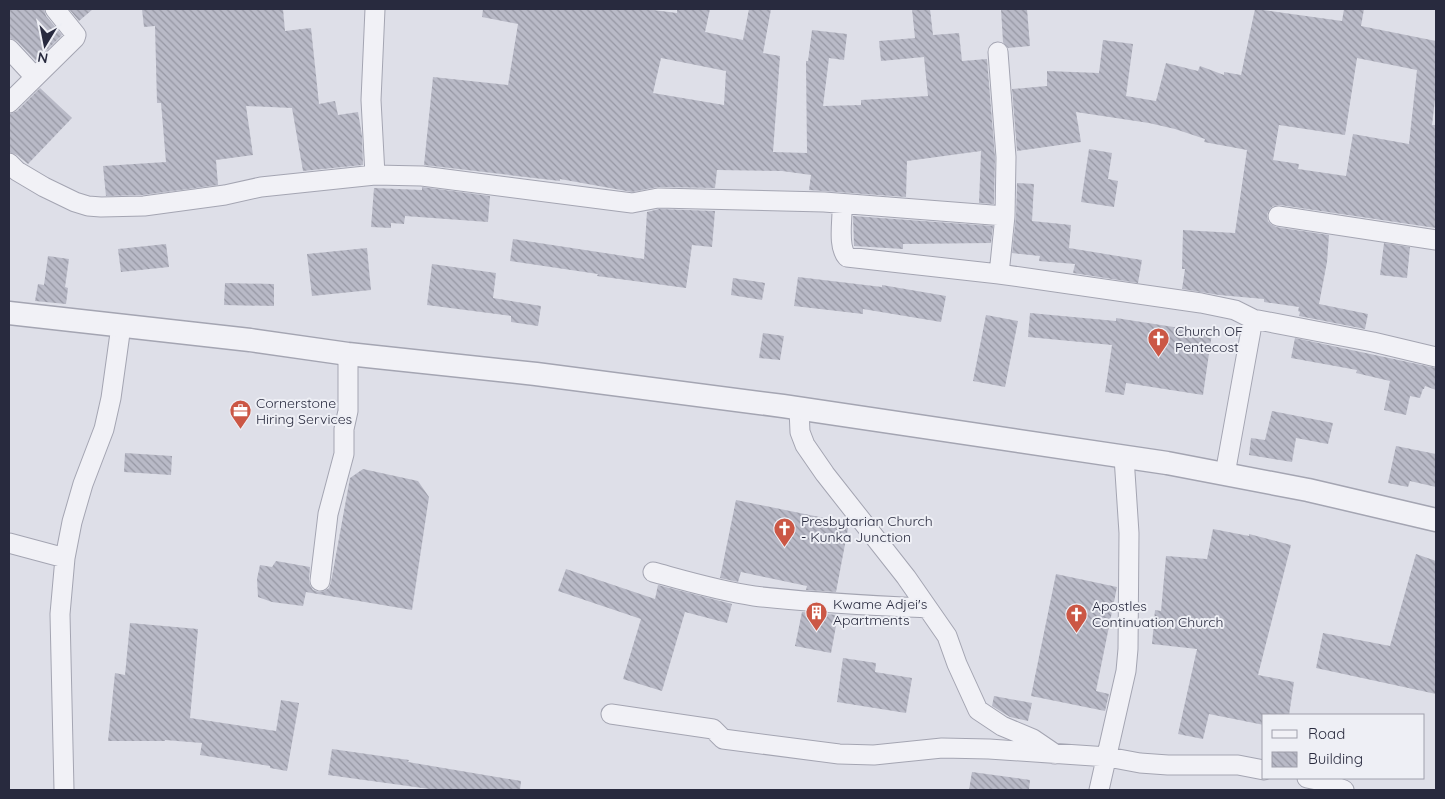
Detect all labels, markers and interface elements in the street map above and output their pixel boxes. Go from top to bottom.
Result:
north arrow [20,20,70,70]
text: N [36,48,49,68]
place label: Church OF Pentecost [1175,322,1243,356]
church icon: Church OF Pentecost [1147,327,1171,358]
place label: Cornerstone Hiring Services [256,394,352,428]
office icon: Cornerstone Hiring Services [228,399,252,430]
place label: Presbytarian Church - Kunka Junction [801,512,933,546]
church icon: Presbytarian Church - Kunka Junction [773,517,797,548]
place label: Kwame Adjei's Apartments [833,595,927,629]
place label: Apostles Continuation Church [1092,597,1223,631]
building icon: Kwame Adjei's Apartments [805,600,829,631]
church icon: Apostles Continuation Church [1064,602,1088,633]
legend [1262,714,1425,779]
text: Road [1308,724,1345,743]
text: Building [1308,749,1363,768]

